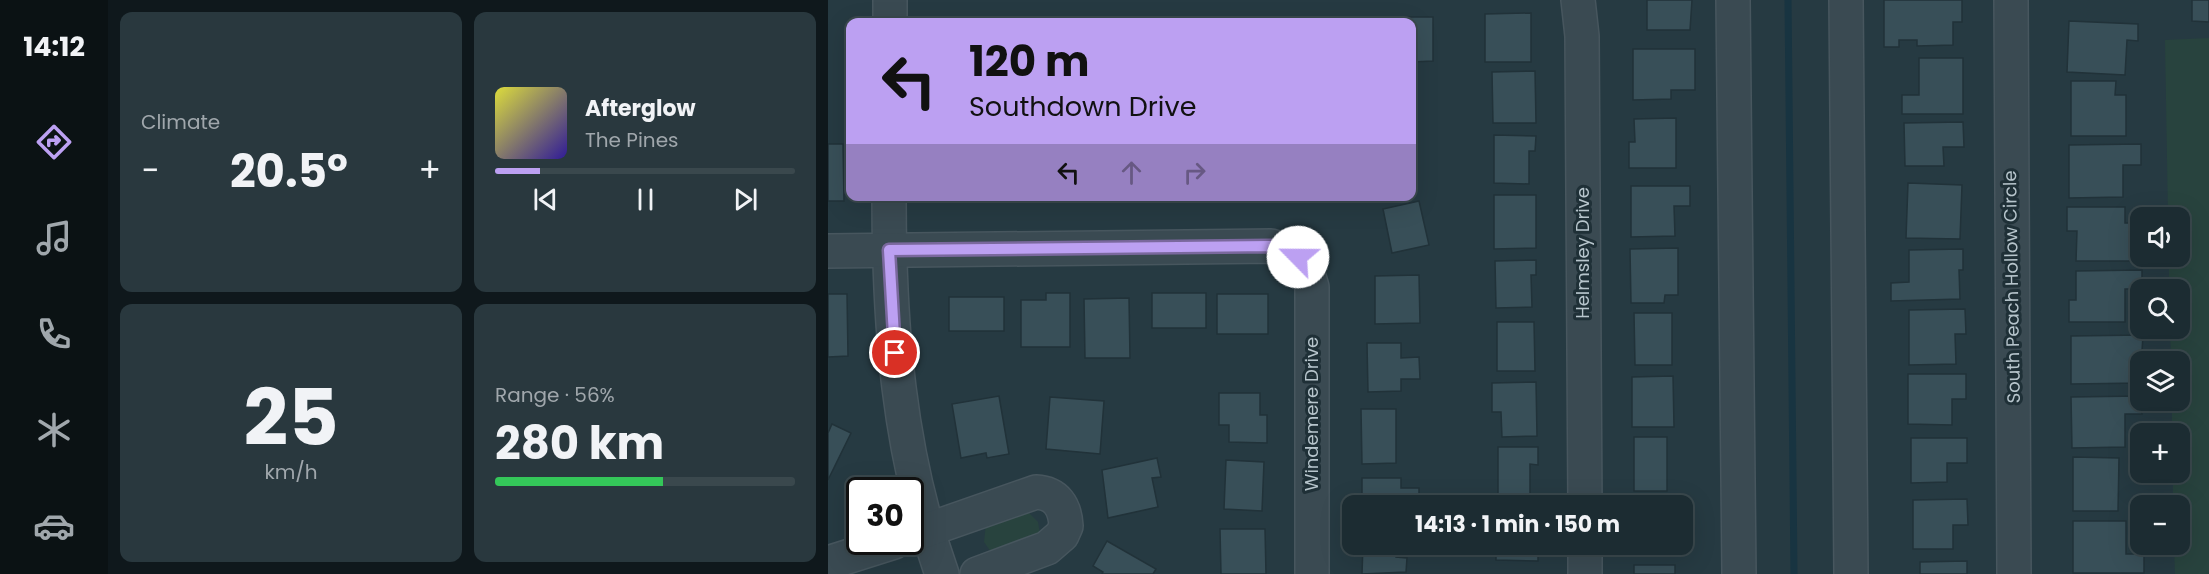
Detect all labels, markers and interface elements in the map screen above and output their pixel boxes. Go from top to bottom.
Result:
text: 14:12 [23,28,85,65]
text: 120 m [969,32,1090,91]
icon: left [870,42,948,120]
text: Southdown Drive [969,88,1196,125]
text: Afterglow [585,93,696,124]
text: Climate [141,108,220,136]
icon: directions [33,121,75,163]
text: The Pines [585,126,679,154]
text: 20.5° [230,140,348,203]
text: − [141,147,159,194]
text: + [418,147,441,194]
icon: left [1052,156,1085,189]
icon: ahead [1115,156,1148,189]
icon: right [1178,156,1211,189]
street label: South Peach Hollow Circle [1997,170,2026,404]
icon: previous [529,183,562,216]
icon: pause [629,183,662,216]
icon: next [729,183,762,216]
street label: Helmsley Drive [1570,187,1595,319]
map controls [2130,207,2190,555]
button: sound [2130,207,2190,267]
icon: music [33,217,75,259]
position arrow [1266,225,1330,289]
button: search [2130,279,2190,339]
icon: phone [33,313,75,355]
pin [869,327,920,378]
icon: arrive [878,336,911,369]
street label: Windemere Drive [1299,337,1324,491]
button: layers [2130,351,2190,411]
text: 25 [243,363,339,472]
text: Range · 56% [495,381,615,409]
icon: climate [33,409,75,451]
text: 280 km [495,412,664,475]
button: + [2130,423,2190,483]
text: km/h [264,458,318,486]
speed limit sign: 30 [846,477,924,555]
button: − [2130,495,2190,555]
icon: car [33,505,75,547]
text: 14:13 · 1 min · 150 m [1415,509,1620,540]

